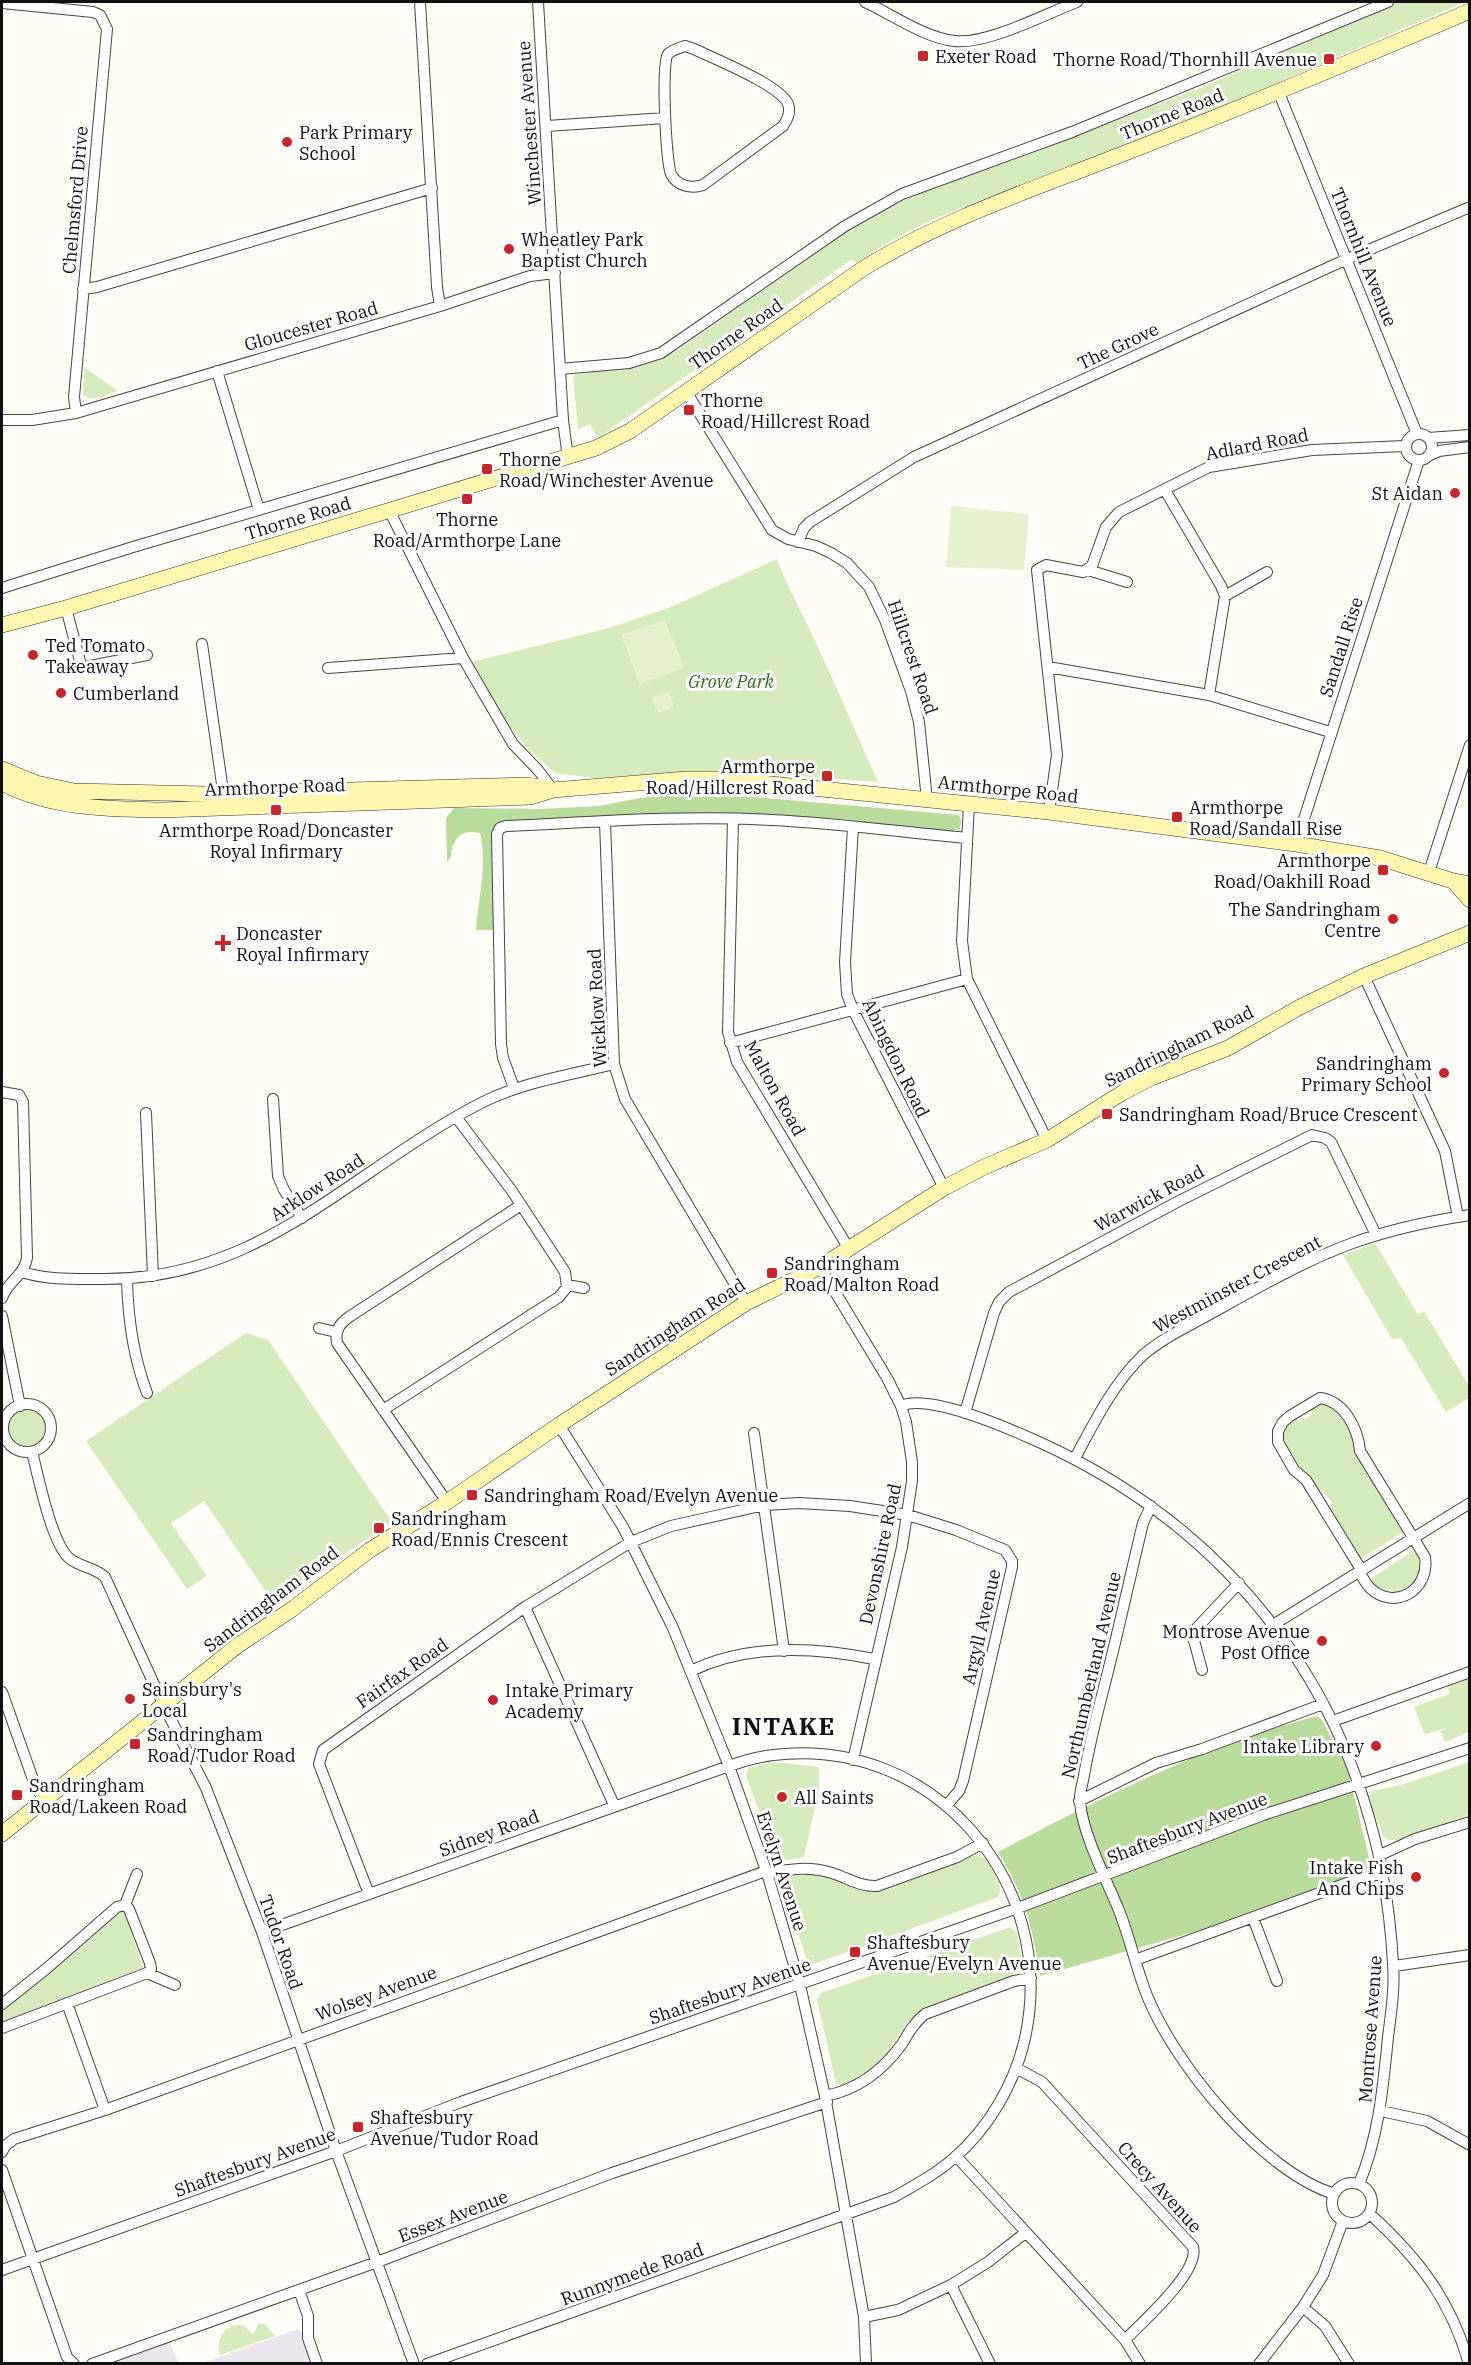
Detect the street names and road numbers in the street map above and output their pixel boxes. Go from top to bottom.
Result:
street label: Winchester Avenue [512,40,546,206]
street label: Thorne Road [1117,83,1227,145]
street label: Chelmsford Drive [57,125,93,275]
street label: Thornhill Avenue [1326,184,1402,330]
street label: Thorne Road [685,293,787,375]
street label: Gloucester Road [241,296,381,356]
street label: The Grove [1074,317,1162,375]
street label: Adlard Road [1204,423,1311,465]
street label: Thorne Road [242,491,354,545]
street label: Sandall Rise [1314,594,1368,700]
street label: Hillcrest Road [883,597,943,717]
street label: Armthorpe Road [937,770,1079,808]
street label: Armthorpe Road [204,773,346,801]
street label: Wicklow Road [582,948,612,1068]
street label: Abingdon Road [857,995,935,1121]
street label: Sandringham Road [1101,1000,1257,1092]
street label: Malton Road [739,1036,811,1140]
street label: Arklow Road [266,1148,368,1226]
street label: Warwick Road [1090,1159,1208,1237]
street label: Westminster Crescent [1149,1230,1325,1338]
street label: Sandringham Road [600,1273,750,1381]
street label: Devonshire Road [854,1481,906,1627]
street label: Sandringham Road [199,1541,343,1657]
street label: Argyll Avenue [957,1567,1005,1687]
street label: Northumberland Avenue [1056,1569,1126,1781]
street label: Fairfax Road [351,1633,453,1713]
street label: Shaftesbury Avenue [1104,1787,1270,1869]
street label: Sidney Road [436,1804,542,1862]
street label: Evelyn Avenue [752,1808,812,1934]
street label: Tudor Road [254,1892,308,1992]
street label: Shaftesbury Avenue [646,1952,814,2030]
street label: Montrose Avenue [1353,1955,1387,2103]
street label: Wolsey Avenue [312,1960,440,2026]
street label: Shaftesbury Avenue [171,2122,339,2202]
street label: Crecy Avenue [1113,2136,1207,2238]
street label: Essex Avenue [395,2184,511,2248]
street label: Runnymede Road [557,2237,707,2310]

